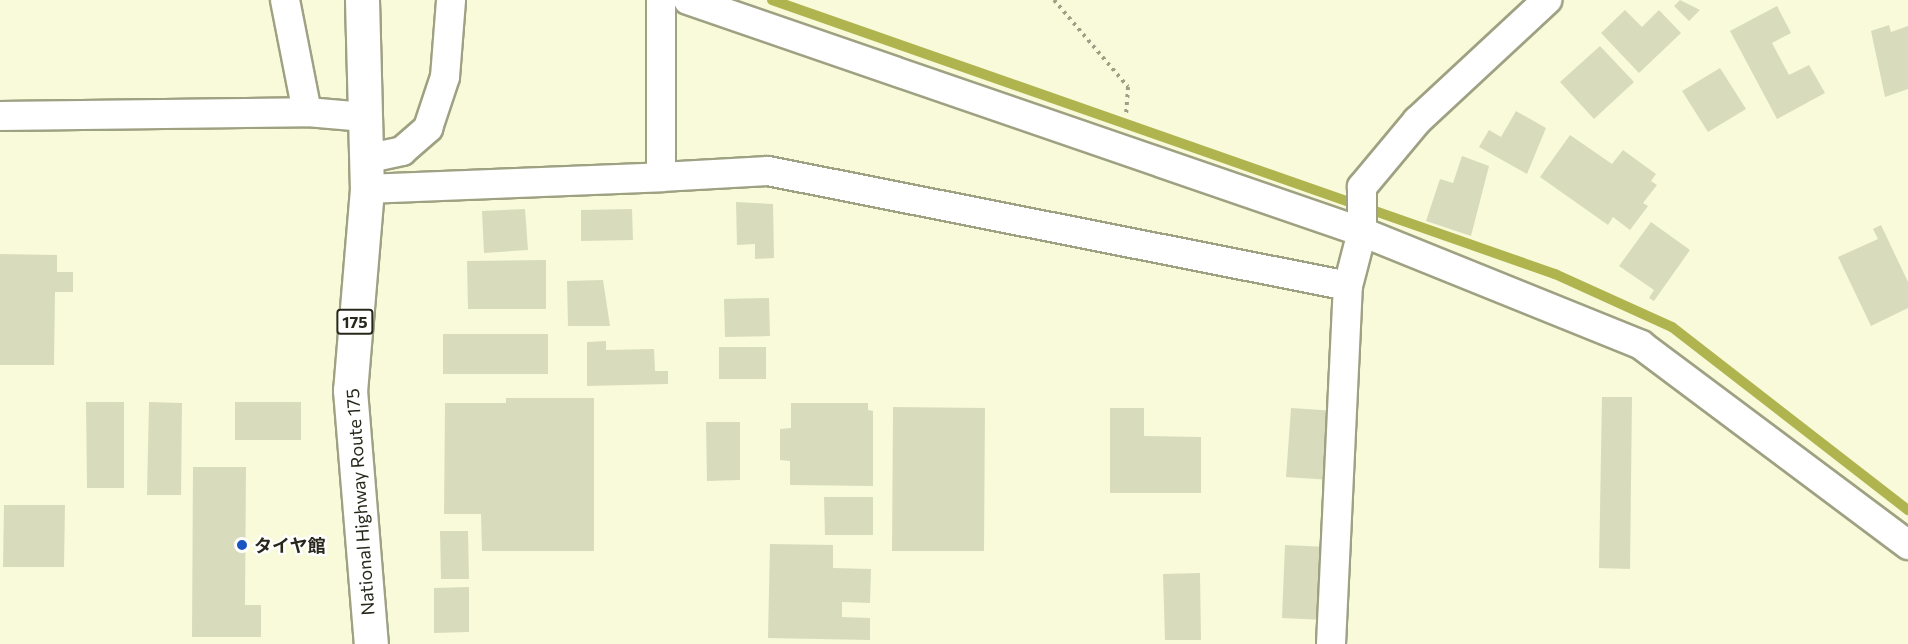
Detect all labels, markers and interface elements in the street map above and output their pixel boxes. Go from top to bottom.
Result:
road number: 175 [336,309,374,335]
street label: National Highway Route 175 [341,388,379,616]
place label: タイヤ館 [254,534,326,556]
marker: タイヤ館 [235,538,249,552]

